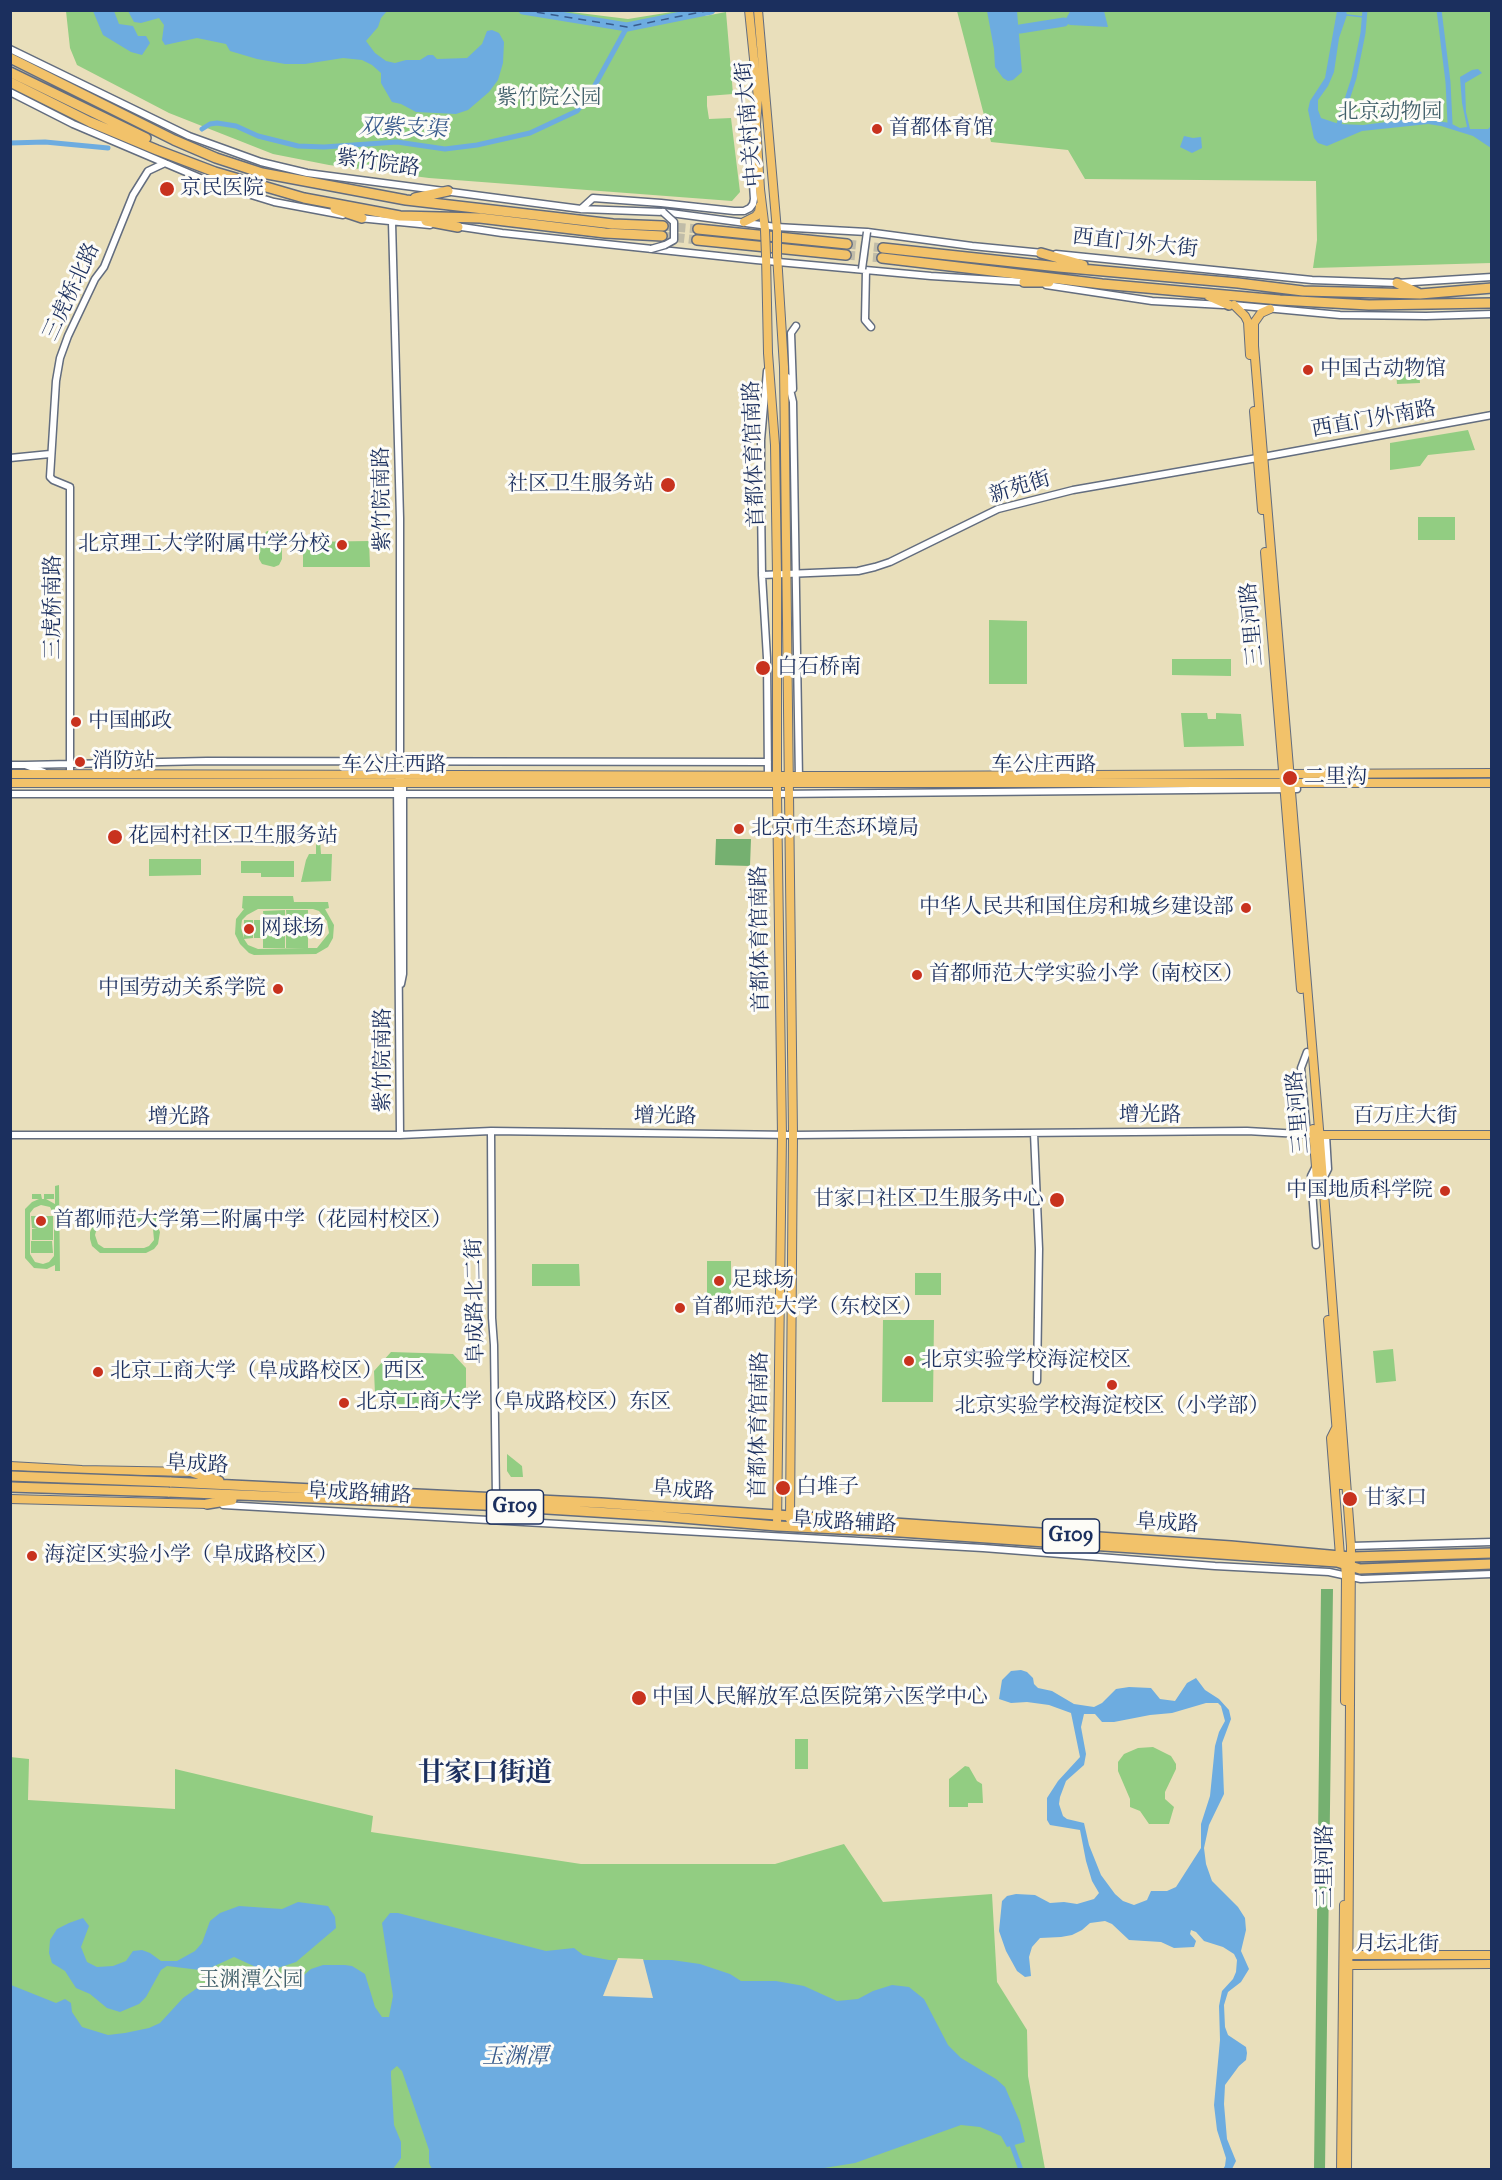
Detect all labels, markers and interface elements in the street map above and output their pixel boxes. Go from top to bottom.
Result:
street label: 中关村南大街 [732,60,768,188]
park label: 紫竹院公园 [497,86,601,112]
park label: 北京动物园 [1338,100,1442,126]
water label: 双紫支渠 [359,114,447,144]
place label: 首都体育馆 [889,116,994,142]
marker: 首都体育馆 [870,122,884,136]
street label: 紫竹院路 [335,146,421,182]
place label: 京民医院 [180,176,264,202]
marker: 京民医院 [158,180,176,198]
street label: 西直门外大街 [1071,225,1199,263]
street label: 三虎桥北路 [38,239,106,345]
place label: 中国古动物馆 [1320,357,1446,383]
marker: 中国古动物馆 [1301,363,1315,377]
street label: 首都体育馆南路 [740,380,770,528]
street label: 西直门外南路 [1310,397,1438,443]
street label: 紫竹院南路 [369,446,397,552]
street label: 新苑街 [986,467,1054,509]
place label: 社区卫生服务站 [507,472,654,498]
marker: 社区卫生服务站 [659,476,677,494]
place label: 北京理工大学附属中学分校 [78,532,330,558]
marker: 北京理工大学附属中学分校 [335,538,349,552]
street label: 三虎桥南路 [41,555,67,659]
street label: 三里河路 [1237,581,1269,667]
place label: 白石桥南 [777,655,861,681]
marker: 白石桥南 [754,659,772,677]
place label: 中国邮政 [88,709,172,735]
marker: 中国邮政 [69,715,83,729]
place label: 消防站 [92,749,155,775]
street label: 车公庄西路 [342,753,446,779]
street label: 车公庄西路 [992,753,1096,779]
marker: 消防站 [73,755,87,769]
place label: 二里沟 [1304,765,1367,791]
marker: 二里沟 [1281,769,1299,787]
place label: 北京市生态环境局 [751,816,919,842]
marker: 北京市生态环境局 [732,822,746,836]
place label: 花园村社区卫生服务站 [128,824,338,850]
marker: 花园村社区卫生服务站 [106,828,124,846]
street label: 首都体育馆南路 [747,865,775,1013]
place label: 中华人民共和国住房和城乡建设部 [919,895,1234,921]
marker: 中华人民共和国住房和城乡建设部 [1239,901,1253,915]
place label: 网球场 [261,916,324,942]
marker: 网球场 [242,922,256,936]
place label: 首都师范大学实验小学（南校区） [929,962,1244,988]
marker: 首都师范大学实验小学（南校区） [910,968,924,982]
place label: 中国劳动关系学院 [98,976,266,1002]
marker: 中国劳动关系学院 [271,982,285,996]
street label: 紫竹院南路 [371,1008,397,1112]
street label: 三里河路 [1283,1069,1315,1155]
street label: 增光路 [1119,1103,1181,1129]
street label: 增光路 [633,1104,697,1130]
street label: 百万庄大街 [1353,1104,1457,1130]
street label: 增光路 [148,1105,210,1131]
place label: 中国地质科学院 [1286,1178,1433,1204]
marker: 中国地质科学院 [1438,1184,1452,1198]
place label: 甘家口社区卫生服务中心 [813,1187,1044,1213]
marker: 甘家口社区卫生服务中心 [1048,1191,1066,1209]
place label: 首都师范大学第二附属中学（花园村校区） [53,1208,452,1234]
marker: 首都师范大学第二附属中学（花园村校区） [34,1214,48,1228]
street label: 阜成路北二街 [462,1238,490,1364]
place label: 足球场 [731,1268,794,1294]
marker: 足球场 [712,1274,726,1288]
place label: 首都师范大学（东校区） [692,1295,923,1321]
marker: 首都师范大学（东校区） [673,1301,687,1315]
place label: 北京实验学校海淀校区 [921,1348,1131,1374]
street label: 首都体育馆南路 [746,1351,774,1499]
marker: 北京实验学校海淀校区 [902,1354,916,1368]
place label: 北京工商大学（阜成路校区）西区 [110,1359,425,1385]
marker: 北京工商大学（阜成路校区）西区 [91,1365,105,1379]
marker: 北京实验学校海淀校区（小学部） [1105,1378,1119,1392]
place label: 北京工商大学（阜成路校区）东区 [356,1390,671,1416]
place label: 北京实验学校海淀校区（小学部） [955,1394,1269,1420]
marker: 北京工商大学（阜成路校区）东区 [337,1396,351,1410]
street label: 阜成路 [165,1451,229,1479]
place label: 白堆子 [796,1475,859,1501]
street label: 阜成路 [651,1476,715,1506]
street label: 阜成路辅路 [306,1479,412,1509]
marker: 白堆子 [774,1479,792,1497]
place label: 甘家口 [1364,1486,1427,1512]
road number: G109 [486,1490,544,1524]
marker: 甘家口 [1341,1490,1359,1508]
street label: 阜成路辅路 [791,1508,897,1538]
street label: 阜成路 [1135,1510,1199,1538]
road number: G109 [1042,1519,1100,1553]
place label: 海淀区实验小学（阜成路校区） [44,1543,338,1569]
marker: 海淀区实验小学（阜成路校区） [25,1549,39,1563]
place label: 中国人民解放军总医院第六医学中心 [652,1685,988,1711]
marker: 中国人民解放军总医院第六医学中心 [630,1689,648,1707]
district label: 甘家口街道 [418,1758,552,1790]
street label: 三里河路 [1313,1824,1339,1908]
street label: 月坛北街 [1355,1932,1439,1958]
park label: 玉渊潭公园 [199,1968,303,1994]
water label: 玉渊潭 [482,2045,548,2071]

